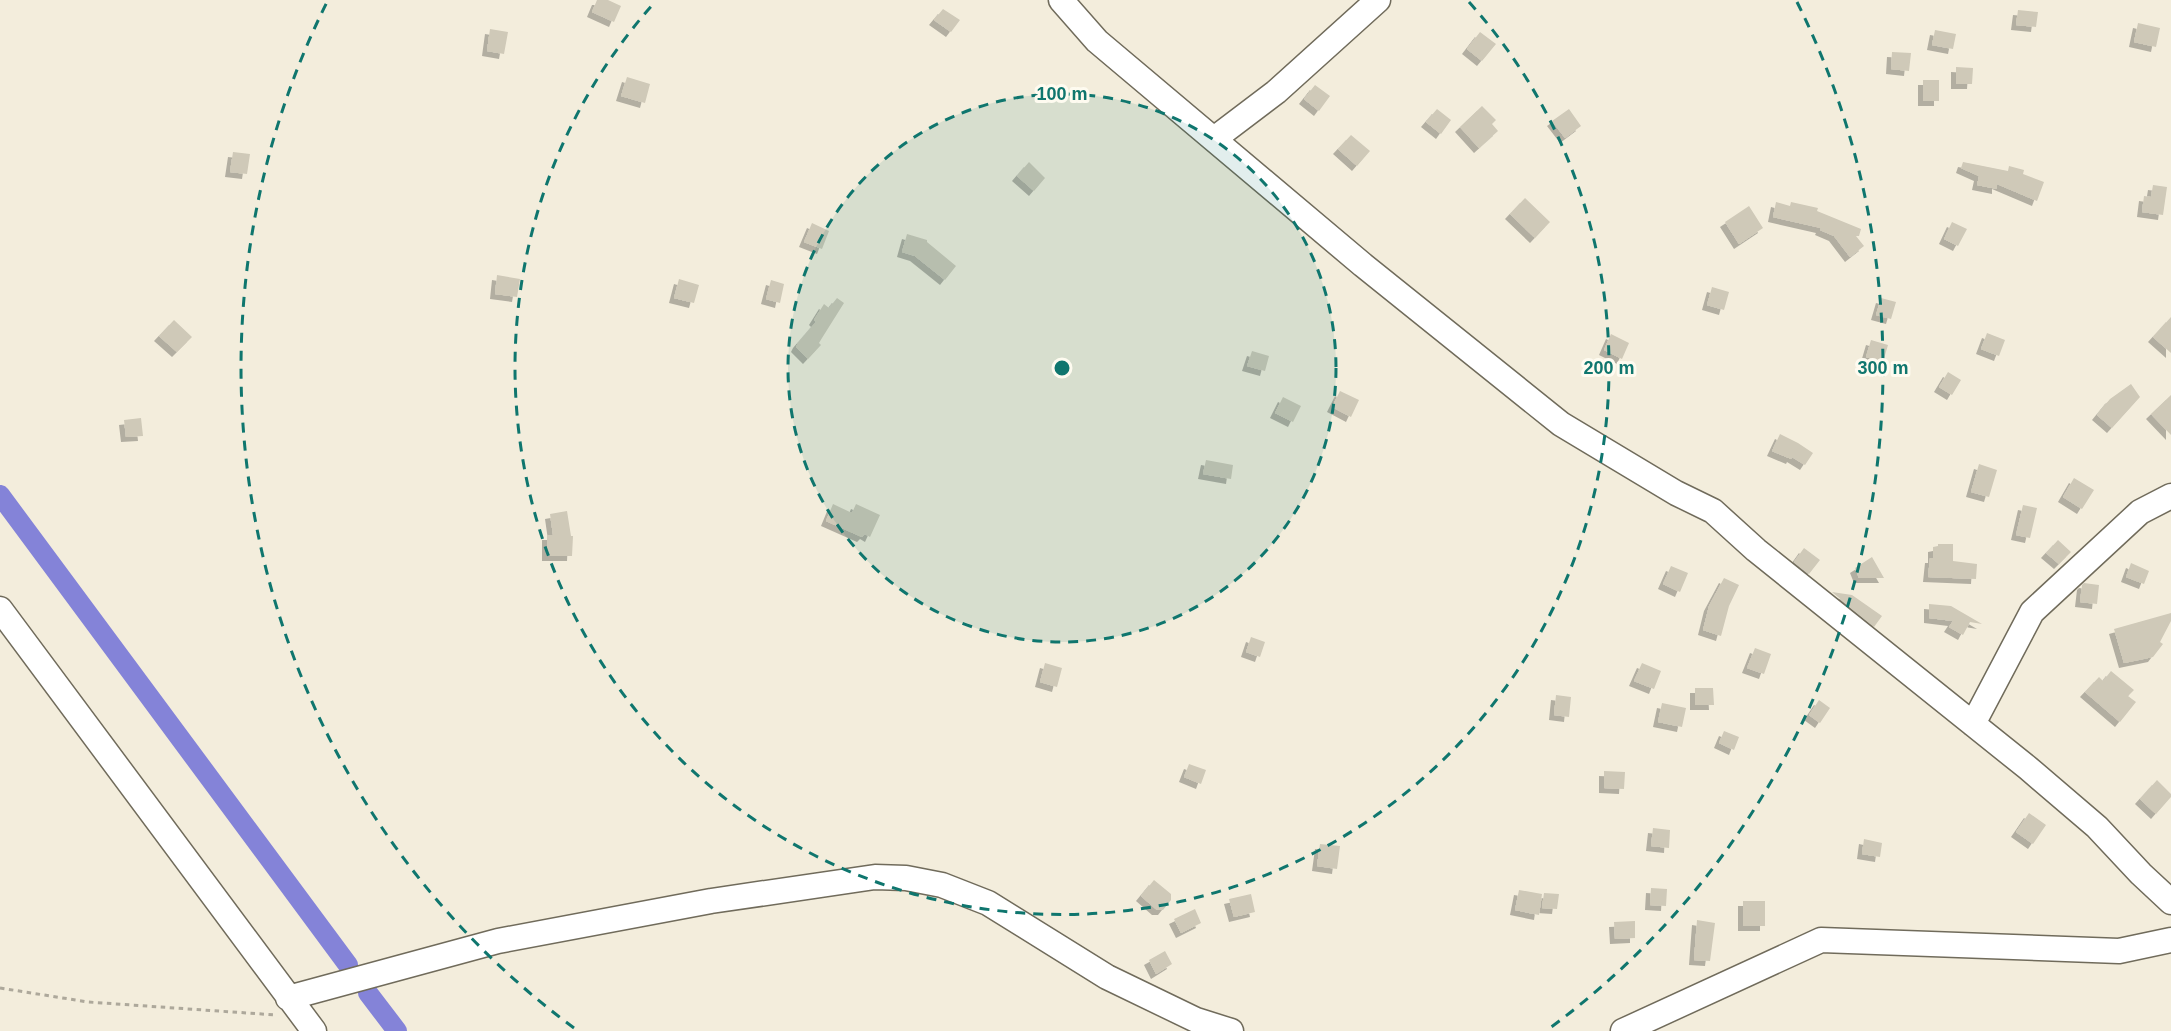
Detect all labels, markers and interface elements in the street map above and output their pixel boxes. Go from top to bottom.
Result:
text: 100 m [1036,84,1088,104]
centre of rings [1052,358,1072,378]
text: 200 m [1583,358,1635,378]
text: 300 m [1857,358,1909,378]

